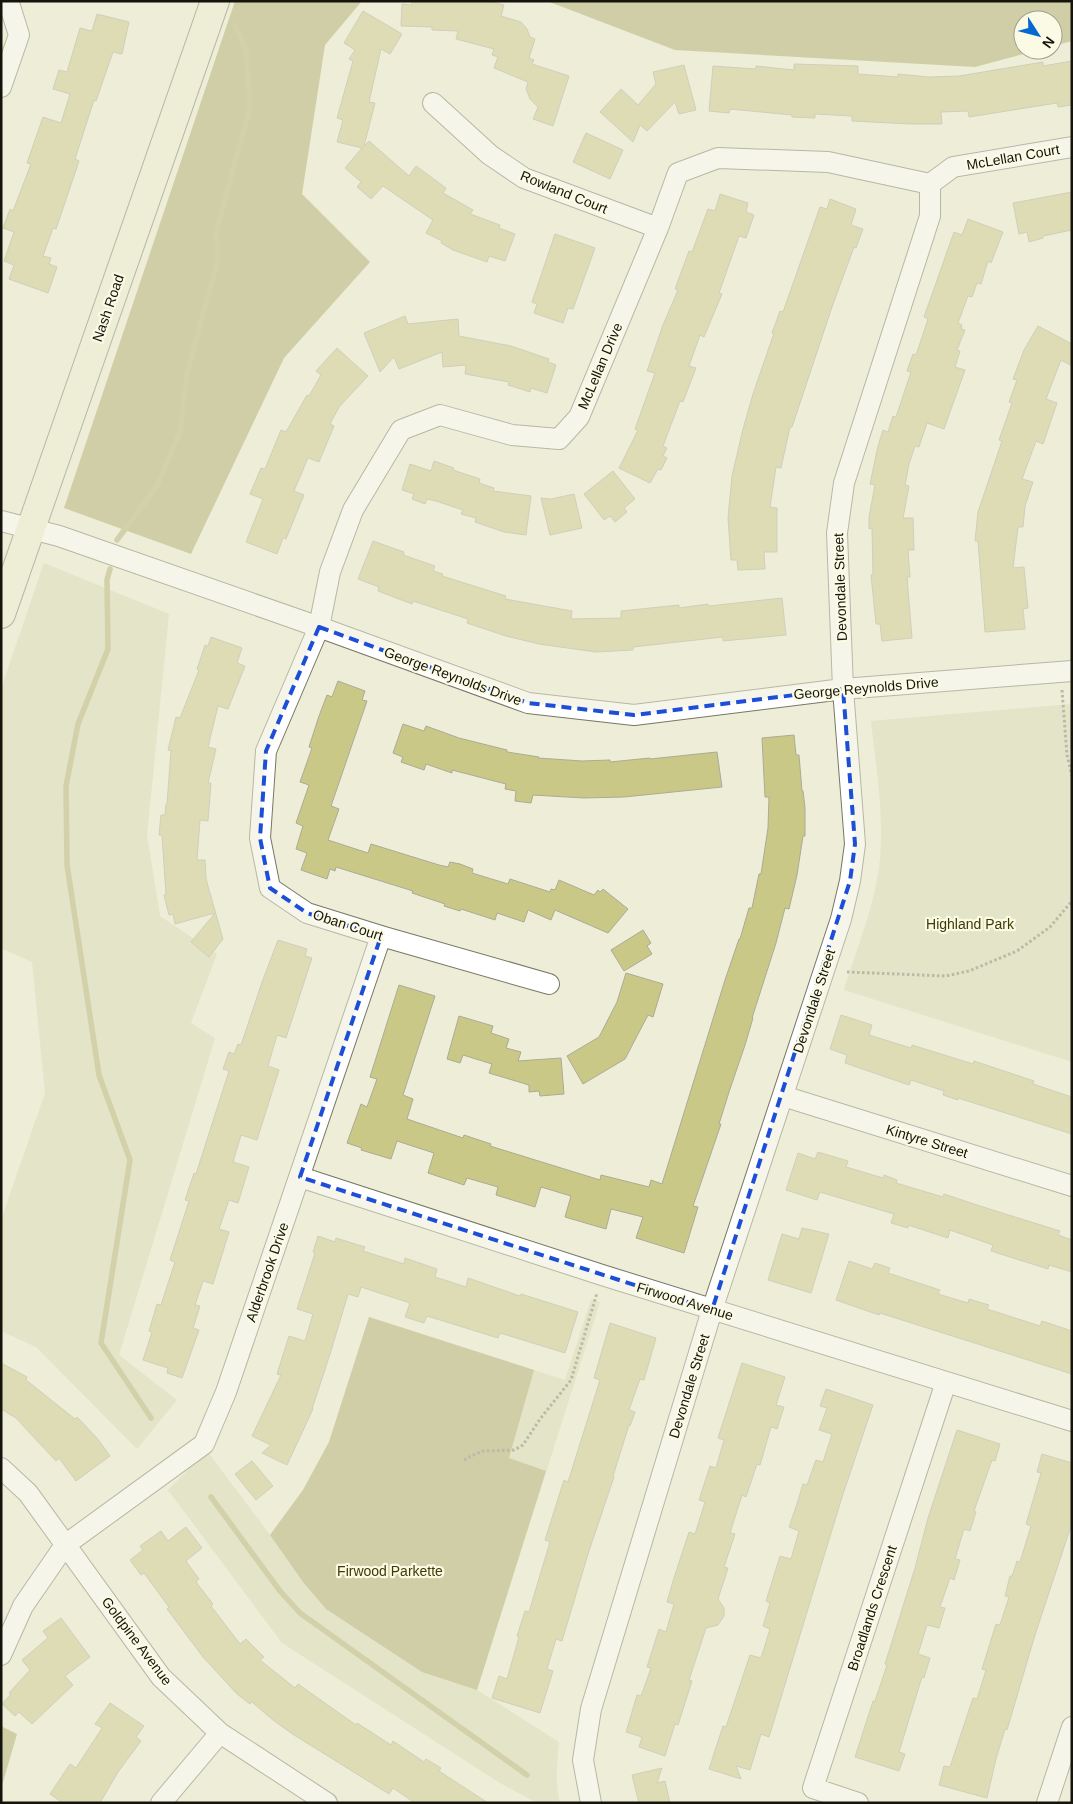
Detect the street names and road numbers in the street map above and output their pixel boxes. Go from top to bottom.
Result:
street label: McLellan Court [965,141,1061,173]
street label: Rowland Court [518,167,610,217]
street label: Nash Road [89,272,127,344]
street label: McLellan Drive [575,320,626,412]
street label: Devondale Street [830,533,850,641]
street label: George Reynolds Drive [382,644,524,708]
street label: George Reynolds Drive [793,674,939,702]
street label: Oban Court [311,906,385,944]
street label: Devondale Street [790,947,838,1055]
street label: Kintyre Street [884,1121,970,1161]
street label: Alderbrook Drive [242,1220,292,1324]
street label: Firwood Avenue [635,1279,735,1323]
street label: Devondale Street [666,1332,712,1440]
street label: Broadlands Crescent [844,1543,900,1673]
street label: Goldpine Avenue [99,1594,176,1688]

